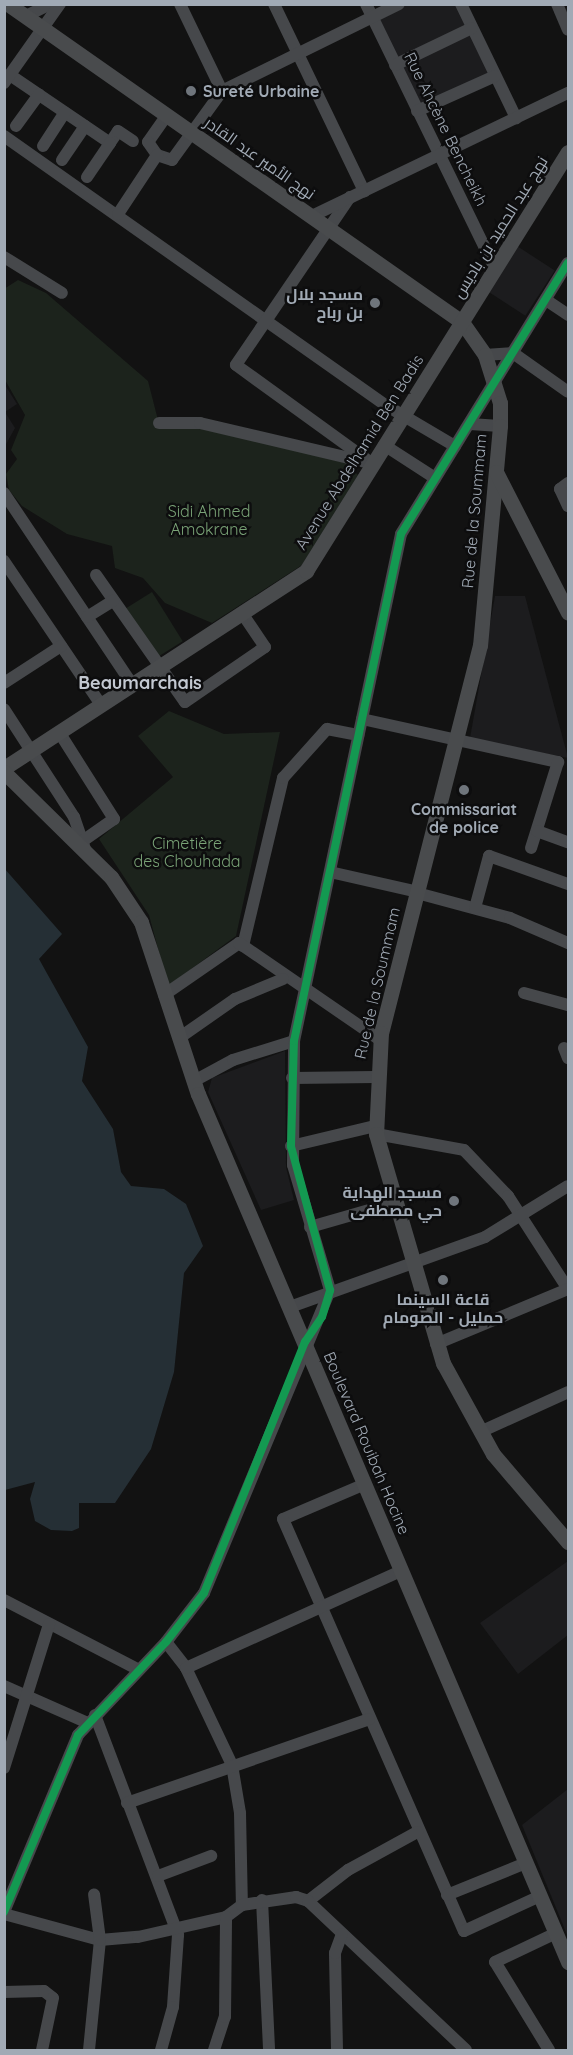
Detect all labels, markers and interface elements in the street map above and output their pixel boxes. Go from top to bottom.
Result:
street label: Rue Ahcène Bencheikh [400,49,492,209]
place label: Sureté Urbaine [203,81,319,101]
marker: Sureté Urbaine [184,84,198,98]
street label: نهج الأمير عبد القادر [201,113,319,203]
street label: نهج عبد الحميد بن باديس [448,152,552,302]
place label: مسجد بلال بن رباح [286,284,363,322]
marker: مسجد بلال بن رباح [368,296,382,310]
street label: Avenue Abdelhamid Ben Badis [291,351,427,553]
street label: Rue de la Soummam [458,433,490,589]
park label: Sidi Ahmed Amokrane [168,501,250,539]
district label: Beaumarchais [78,672,202,694]
marker: Commissariat de police [457,783,471,797]
place label: Commissariat de police [411,799,517,837]
park label: Cimetière des Chouhada [133,833,241,871]
street label: Rue de la Soummam [350,905,404,1061]
place label: مسجد الهداية حي مصطفى [342,1182,442,1220]
marker: مسجد الهداية حي مصطفى [447,1194,461,1208]
marker: قاعة السينما حمليل - الصومام [436,1273,450,1287]
place label: قاعة السينما حمليل - الصومام [383,1289,503,1327]
street label: Boulevard Rouibah Hocine [320,1349,414,1537]

